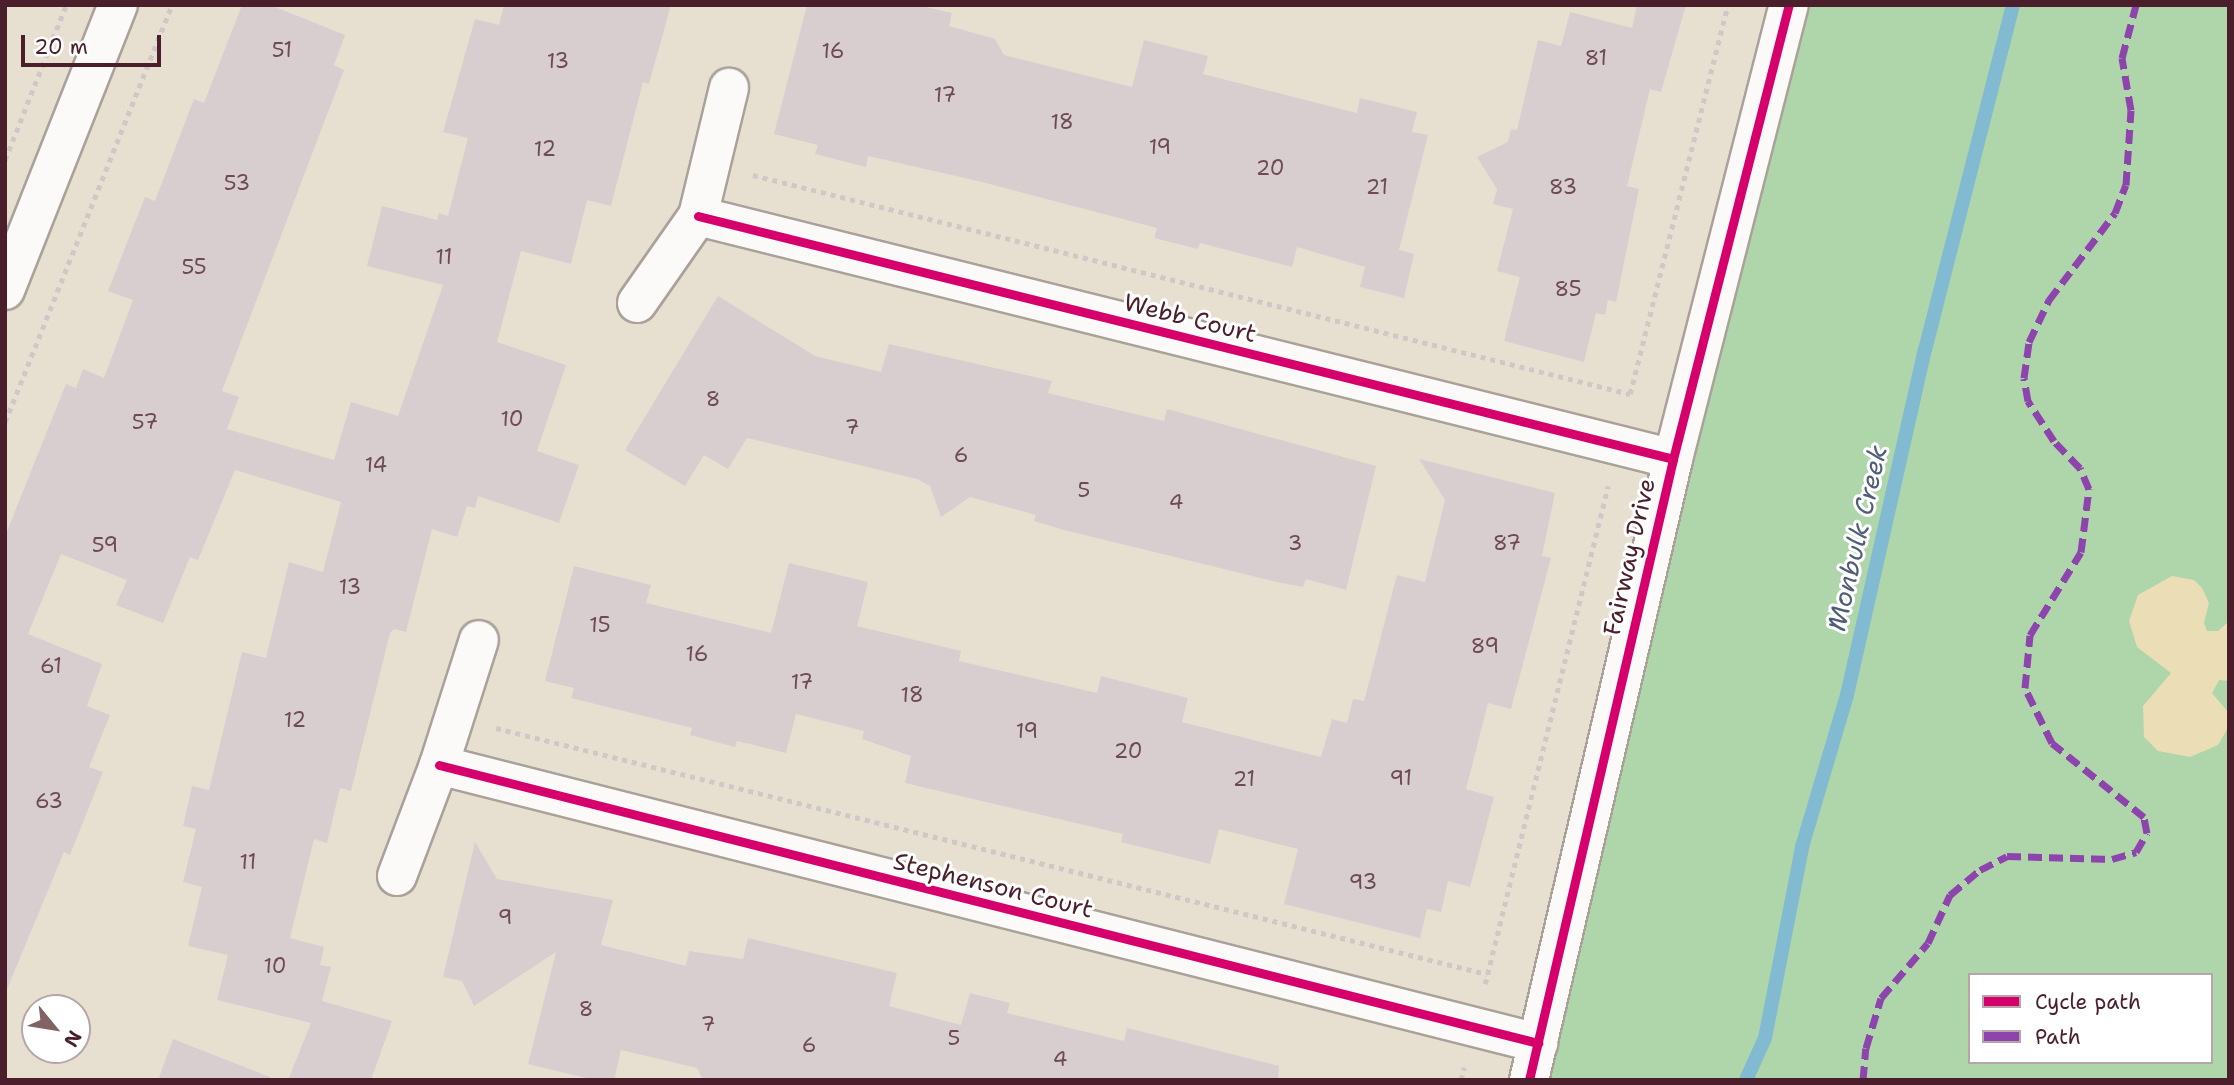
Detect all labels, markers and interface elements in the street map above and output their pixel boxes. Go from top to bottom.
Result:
scale bar [24,21,164,65]
text: 20 m [34,33,88,61]
house number: 51 [272,37,292,63]
house number: 16 [822,38,844,64]
house number: 81 [1585,45,1607,71]
house number: 13 [547,48,569,74]
house number: 17 [934,82,956,108]
house number: 18 [1050,109,1074,135]
house number: 19 [1149,134,1171,160]
house number: 12 [534,136,556,162]
house number: 20 [1256,155,1284,181]
house number: 53 [224,170,250,196]
house number: 21 [1366,174,1388,200]
house number: 83 [1549,174,1577,200]
house number: 11 [436,244,452,270]
house number: 55 [181,254,207,280]
house number: 85 [1554,276,1582,302]
street label: Webb Court [1121,289,1259,349]
house number: 8 [706,386,720,412]
house number: 10 [501,406,523,432]
house number: 57 [132,409,158,435]
house number: 7 [845,414,859,440]
house number: 6 [954,442,968,468]
water label: Monbulk Creek [1820,442,1894,634]
house number: 14 [365,452,387,478]
street label: Fairway Drive [1598,476,1662,638]
house number: 5 [1078,477,1090,503]
house number: 4 [1169,489,1183,515]
house number: 3 [1288,530,1302,556]
house number: 87 [1493,530,1521,556]
house number: 59 [92,532,118,558]
house number: 13 [339,574,361,600]
house number: 15 [589,612,611,638]
house number: 89 [1471,633,1499,659]
house number: 16 [686,641,708,667]
house number: 61 [40,653,62,679]
house number: 17 [791,669,813,695]
house number: 18 [900,682,924,708]
house number: 12 [284,707,306,733]
house number: 19 [1016,718,1038,744]
house number: 20 [1114,738,1142,764]
house number: 91 [1390,765,1412,791]
house number: 21 [1233,766,1255,792]
house number: 63 [35,788,63,814]
street label: Stephenson Court [890,847,1096,925]
house number: 11 [240,849,256,875]
house number: 93 [1349,869,1377,895]
house number: 9 [498,904,512,930]
house number: 10 [264,953,286,979]
legend [1968,973,2213,1064]
text: Cycle path [2035,988,2141,1016]
north arrow [21,994,91,1064]
house number: 8 [579,996,593,1022]
house number: 7 [701,1011,715,1037]
text: Path [2035,1023,2081,1051]
house number: 5 [948,1025,960,1051]
text: N [58,1026,87,1052]
house number: 6 [802,1032,816,1058]
house number: 4 [1053,1046,1067,1072]

